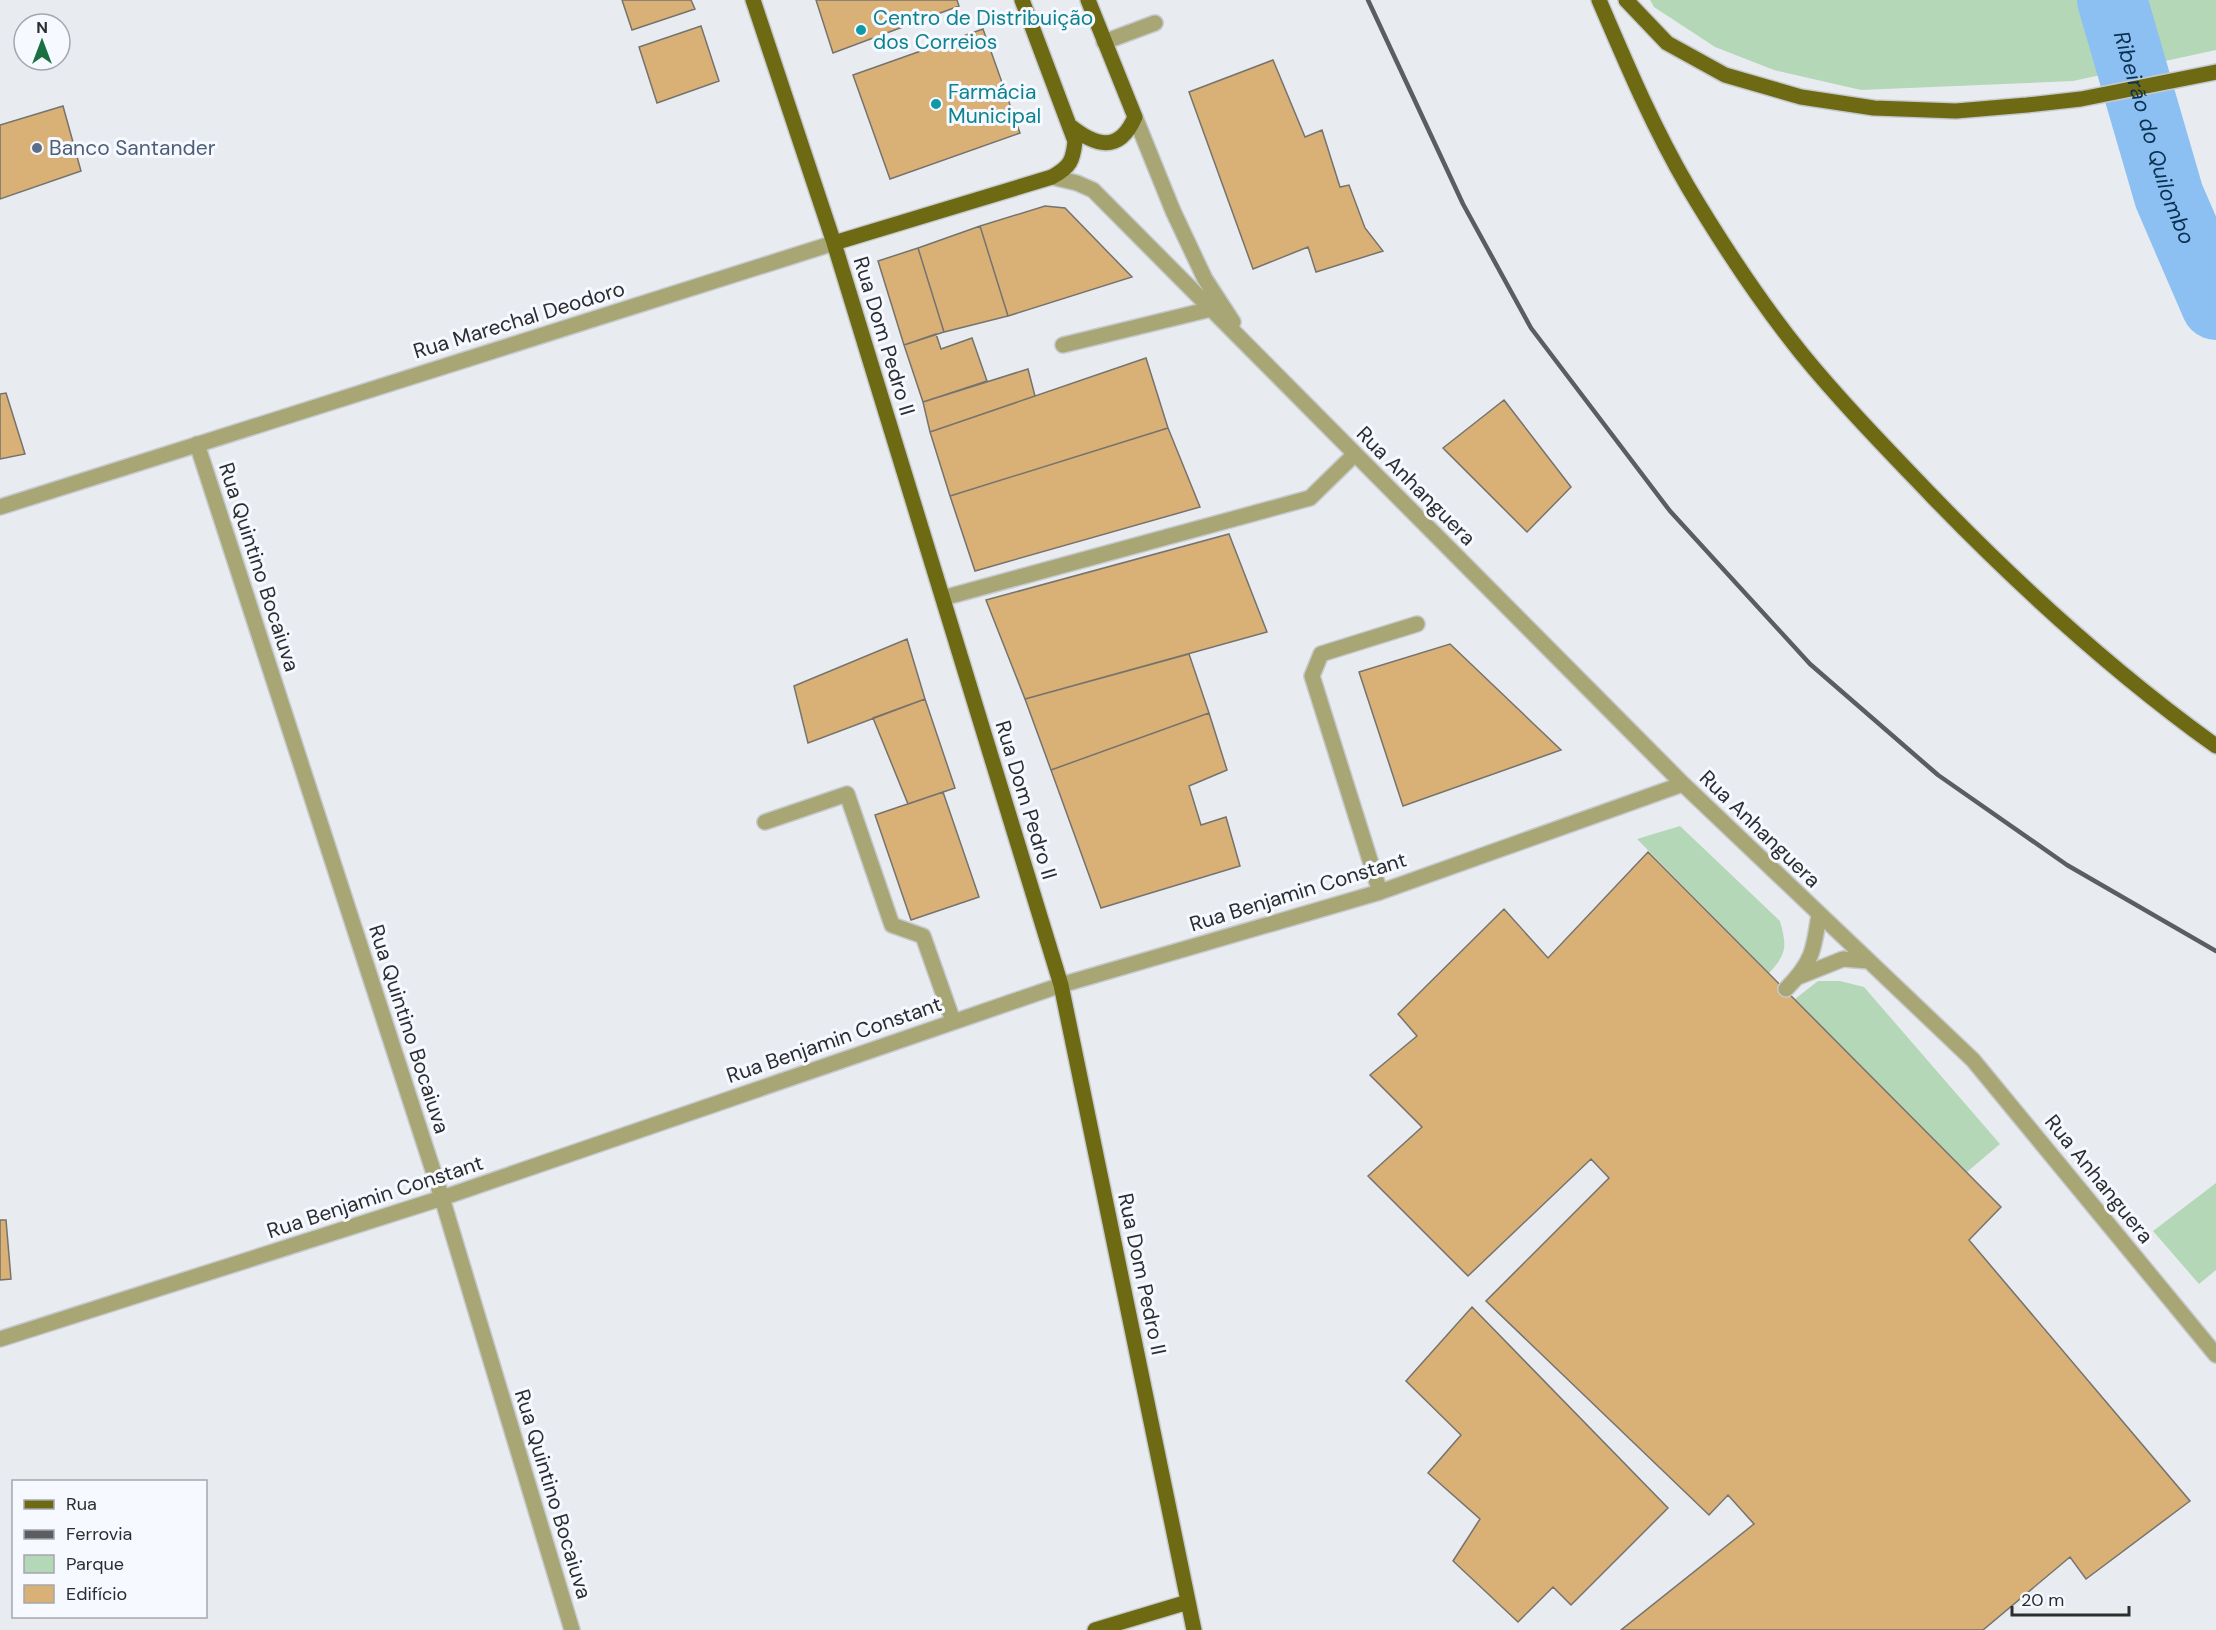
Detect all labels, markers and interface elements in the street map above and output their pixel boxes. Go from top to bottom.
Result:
place label: Centro de Distribuição dos Correios [873,4,1093,56]
north arrow [12,12,72,72]
text: N [36,17,48,38]
marker: Centro de Distribuição dos Correios [854,23,868,37]
water label: Ribeirão do Quilombo [2107,28,2202,249]
place label: Farmácia Municipal [948,78,1041,130]
marker: Farmácia Municipal [929,97,943,111]
place label: Banco Santander [49,134,216,162]
marker: Banco Santander [30,141,44,155]
street label: Rua Dom Pedro II [847,253,921,419]
street label: Rua Marechal Deodoro [410,274,628,366]
street label: Rua Anhanguera [1350,420,1482,552]
street label: Rua Quintino Bocaiuva [212,459,306,675]
street label: Rua Dom Pedro II [989,717,1063,883]
street label: Rua Anhanguera [1693,764,1827,894]
street label: Rua Benjamin Constant [1186,846,1410,938]
street label: Rua Quintino Bocaiuva [362,921,456,1137]
street label: Rua Benjamin Constant [723,990,945,1090]
street label: Rua Anhanguera [2038,1109,2160,1249]
street label: Rua Benjamin Constant [263,1149,487,1245]
street label: Rua Dom Pedro II [1111,1191,1173,1357]
street label: Rua Quintino Bocaiuva [508,1386,598,1602]
legend [12,1480,207,1618]
text: Rua [66,1492,97,1516]
text: Ferrovia [66,1522,132,1546]
text: Parque [66,1552,124,1576]
scale bar [2012,1579,2129,1617]
text: Edifício [66,1582,127,1606]
text: 20 m [2021,1588,2064,1612]

